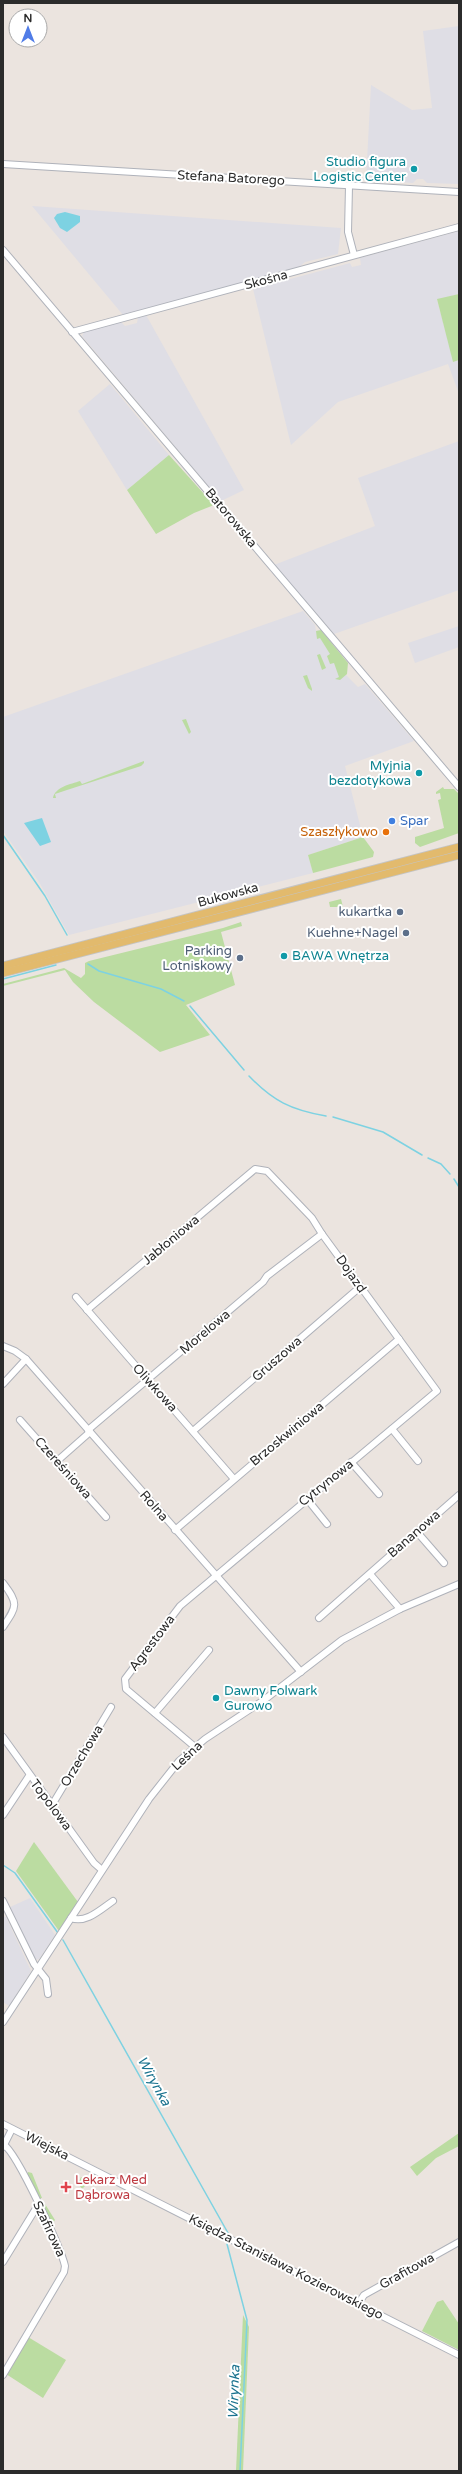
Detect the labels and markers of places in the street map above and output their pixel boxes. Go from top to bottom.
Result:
place label: Studio figura Logistic Center [313,154,406,185]
marker: Studio figura Logistic Center [409,164,419,174]
place label: Myjnia bezdotykowa [329,758,411,789]
marker: Myjnia bezdotykowa [414,768,424,778]
place label: Spar [400,813,428,829]
marker: Spar [387,816,397,826]
place label: Szaszłykowo [300,824,378,840]
marker: Szaszłykowo [381,827,391,837]
place label: kukartka [339,904,392,920]
marker: kukartka [395,907,405,917]
place label: Kuehne+Nagel [307,925,398,941]
marker: Kuehne+Nagel [401,928,411,938]
place label: Parking Lotniskowy [162,943,232,974]
place label: BAWA Wnętrza [292,948,389,964]
marker: BAWA Wnętrza [279,951,289,961]
marker: Parking Lotniskowy [235,953,245,963]
place label: Dawny Folwark Gurowo [224,1683,317,1714]
marker: Dawny Folwark Gurowo [211,1693,221,1703]
place label: Lekarz Med Dąbrowa [75,2172,147,2203]
marker: Lekarz Med Dąbrowa [60,2181,72,2193]

